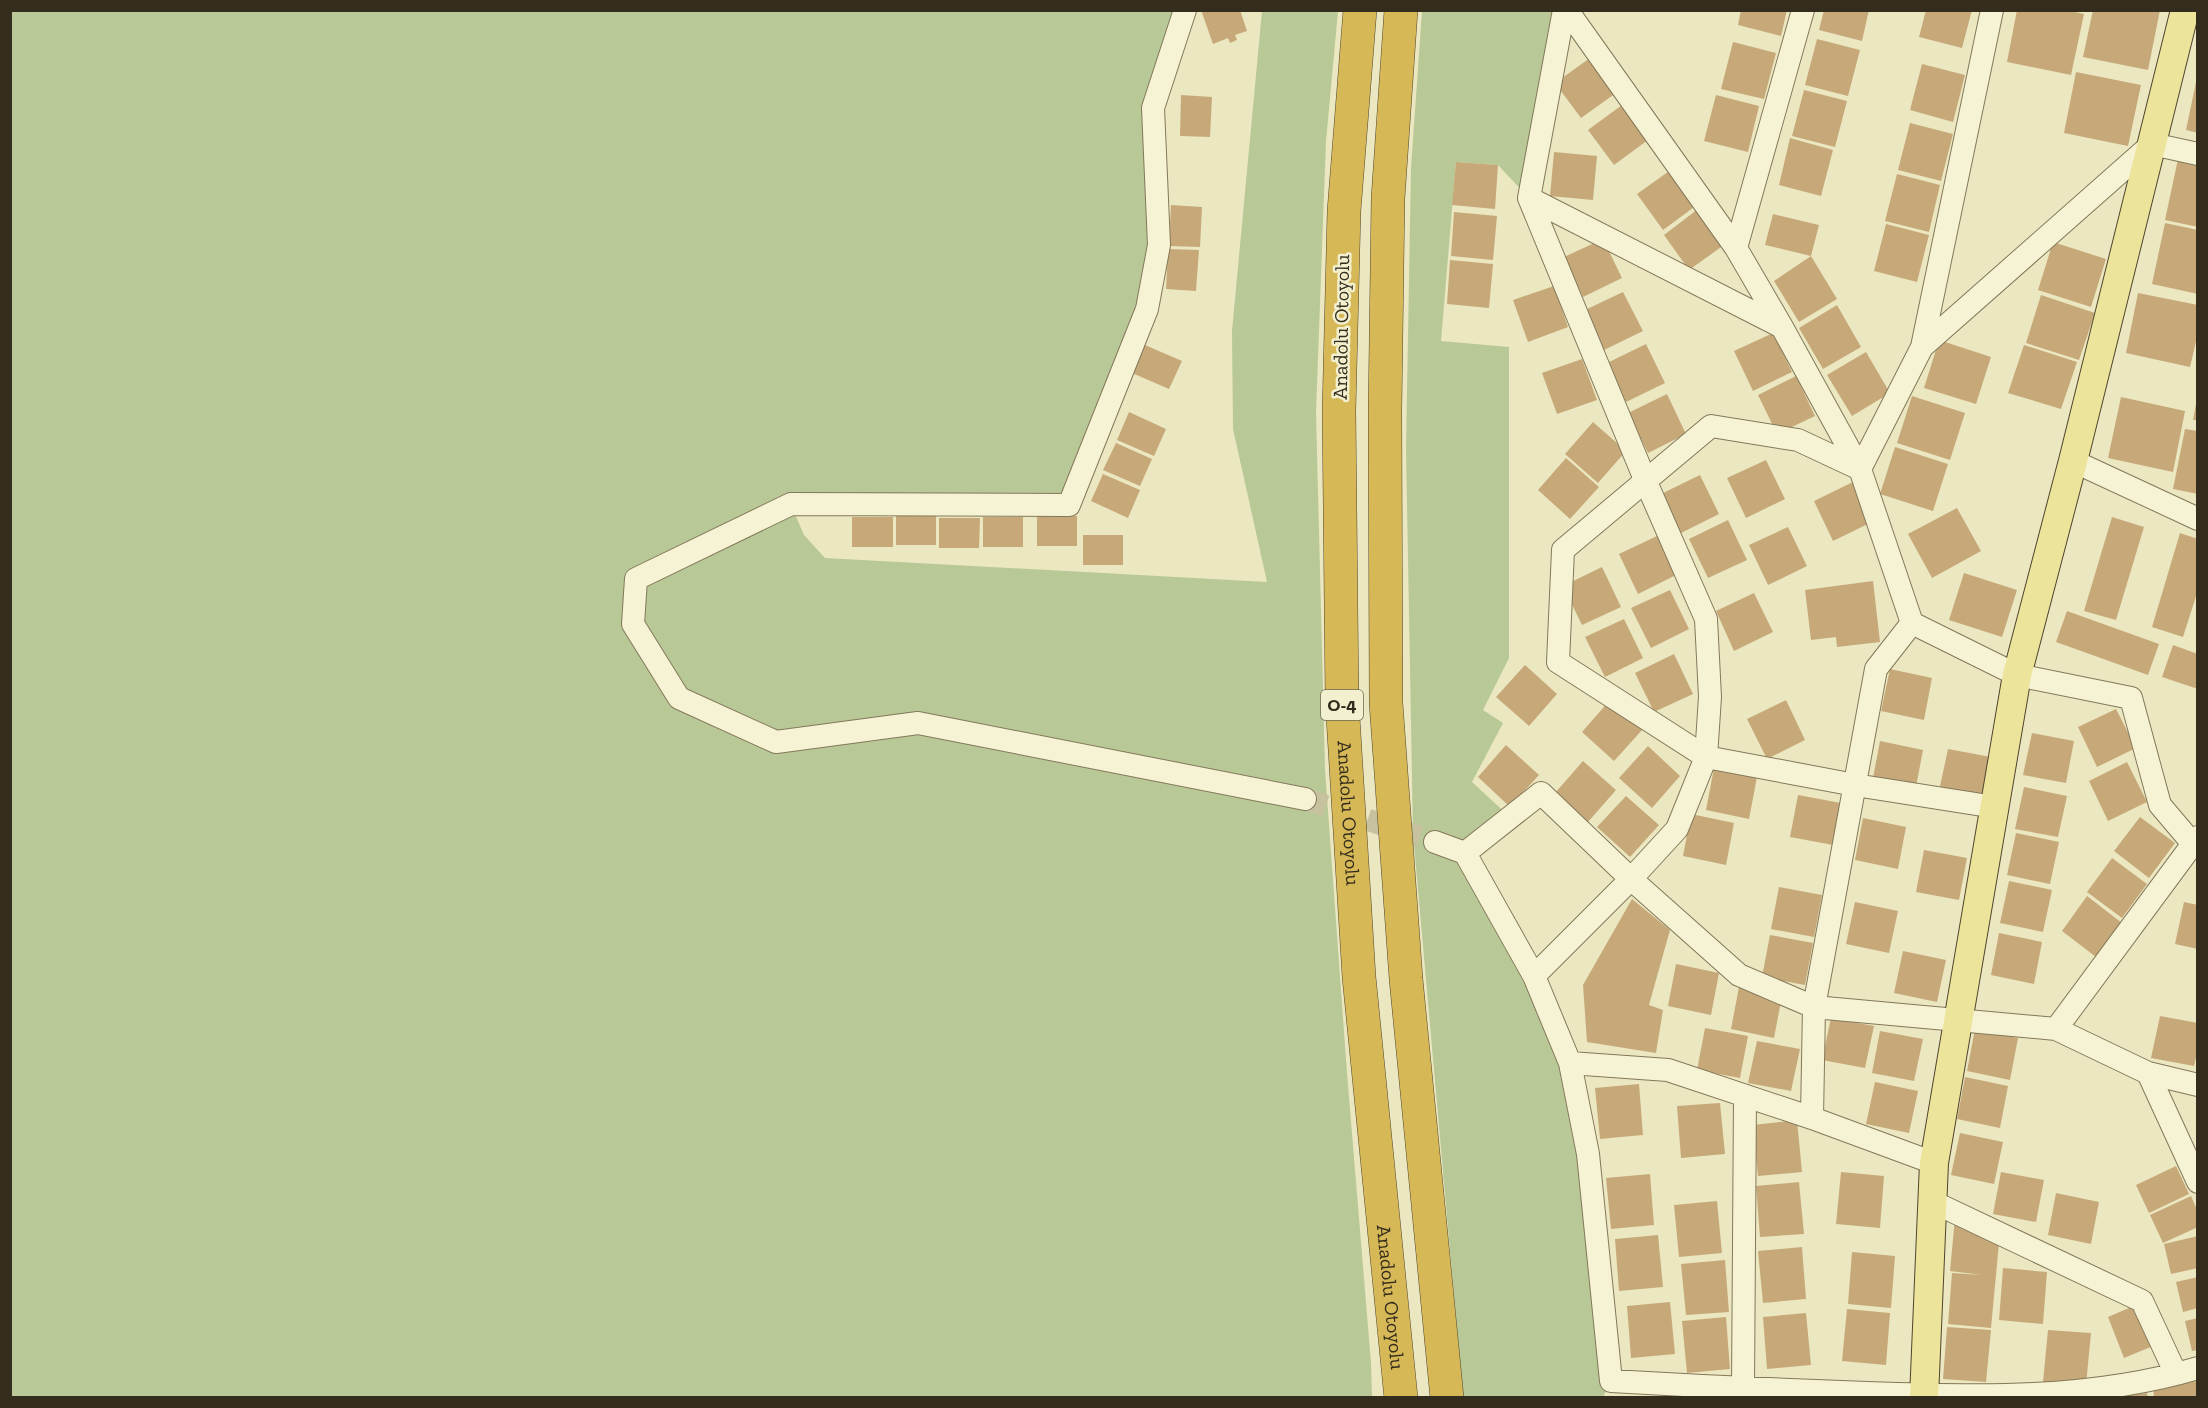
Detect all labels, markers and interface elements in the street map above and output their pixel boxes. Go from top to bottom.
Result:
street label: Anadolu Otoyolu [1328,254,1354,400]
road number: O-4 [1321,690,1363,720]
street label: Anadolu Otoyolu [1332,740,1365,886]
street label: Anadolu Otoyolu [1372,1224,1410,1371]

